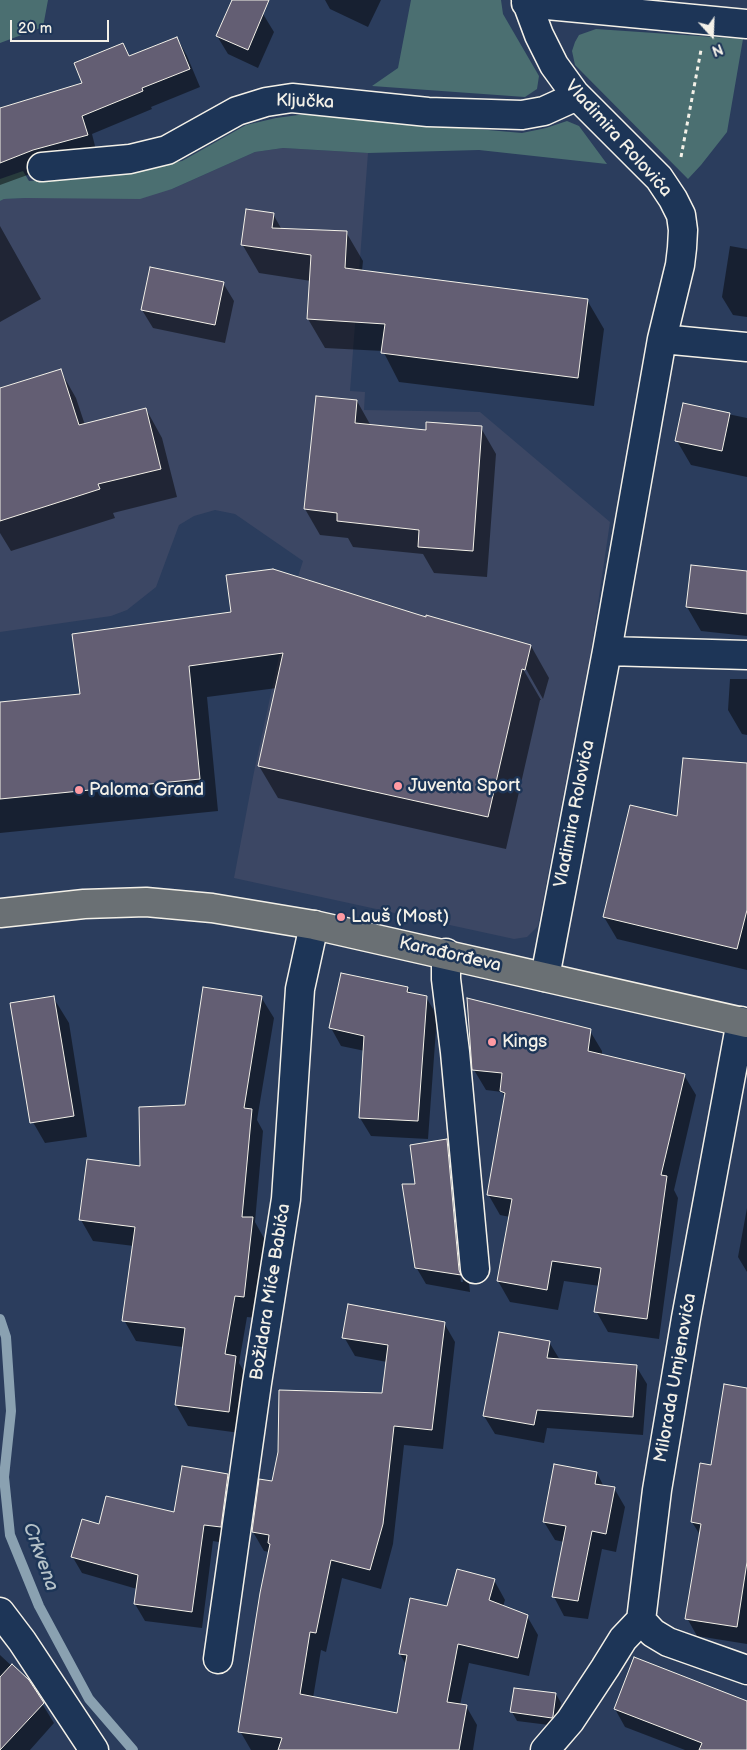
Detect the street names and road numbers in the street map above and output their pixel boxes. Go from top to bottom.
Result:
street label: Vladimira Rolovića [560,76,676,202]
street label: Ključka [275,90,335,114]
street label: Vladimira Rolovića [550,738,600,890]
street label: Karađorđeva [397,933,503,977]
street label: Božidara Miće Babića [246,1202,296,1382]
street label: Milorada Umjenovića [650,1292,702,1464]

